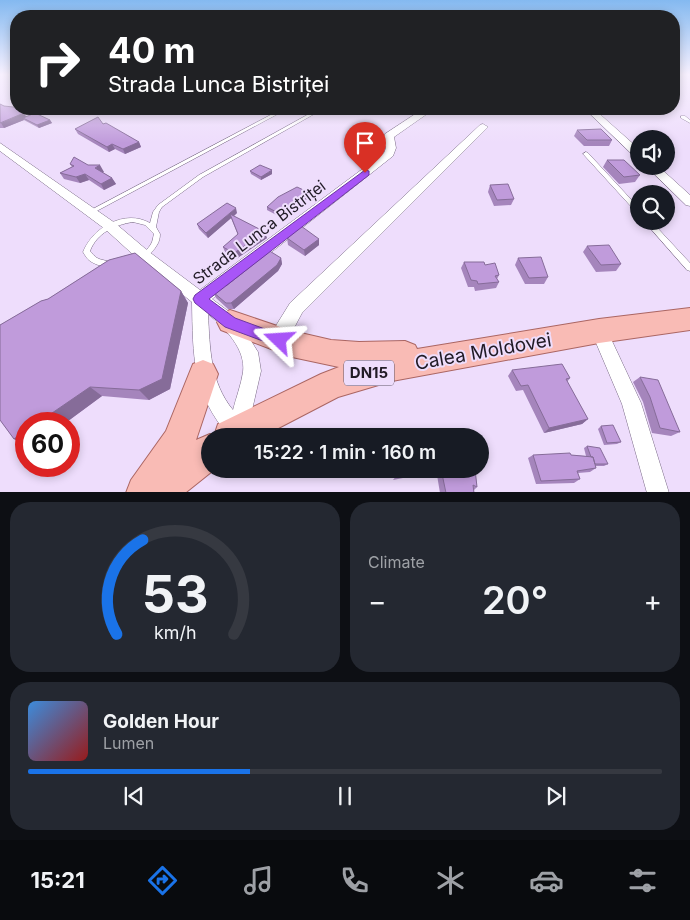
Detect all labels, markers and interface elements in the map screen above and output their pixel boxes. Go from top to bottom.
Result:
text: 40 m [108,29,196,71]
icon: right [25,30,90,95]
text: Strada Lunca Bistriței [108,71,329,97]
pin [344,122,386,173]
icon: arrive [351,129,379,157]
map controls [630,130,675,230]
button: sound [630,130,675,175]
street label: Strada Lunca Bistriței [189,176,329,288]
button: search [630,185,675,230]
position arrow [252,313,304,365]
street label: Calea Moldovei [413,328,553,375]
road number: DN15 [344,360,394,386]
speed limit sign: 60 [15,412,80,477]
text: 15:22 · 1 min · 160 m [254,441,436,464]
text: Climate [368,552,425,572]
text: 53 [142,563,208,626]
text: 20° [482,577,548,623]
text: − [368,584,387,618]
text: + [643,584,662,618]
text: km/h [154,622,196,643]
text: Golden Hour [103,710,219,733]
text: Lumen [103,733,154,753]
icon: previous [120,782,148,810]
icon: pause [331,782,359,810]
icon: next [542,782,570,810]
icon: directions [145,863,180,898]
icon: music [241,863,276,898]
icon: phone [337,863,372,898]
icon: climate [433,863,468,898]
icon: car [529,863,564,898]
icon: filters [625,863,660,898]
text: 15:21 [30,867,85,893]

